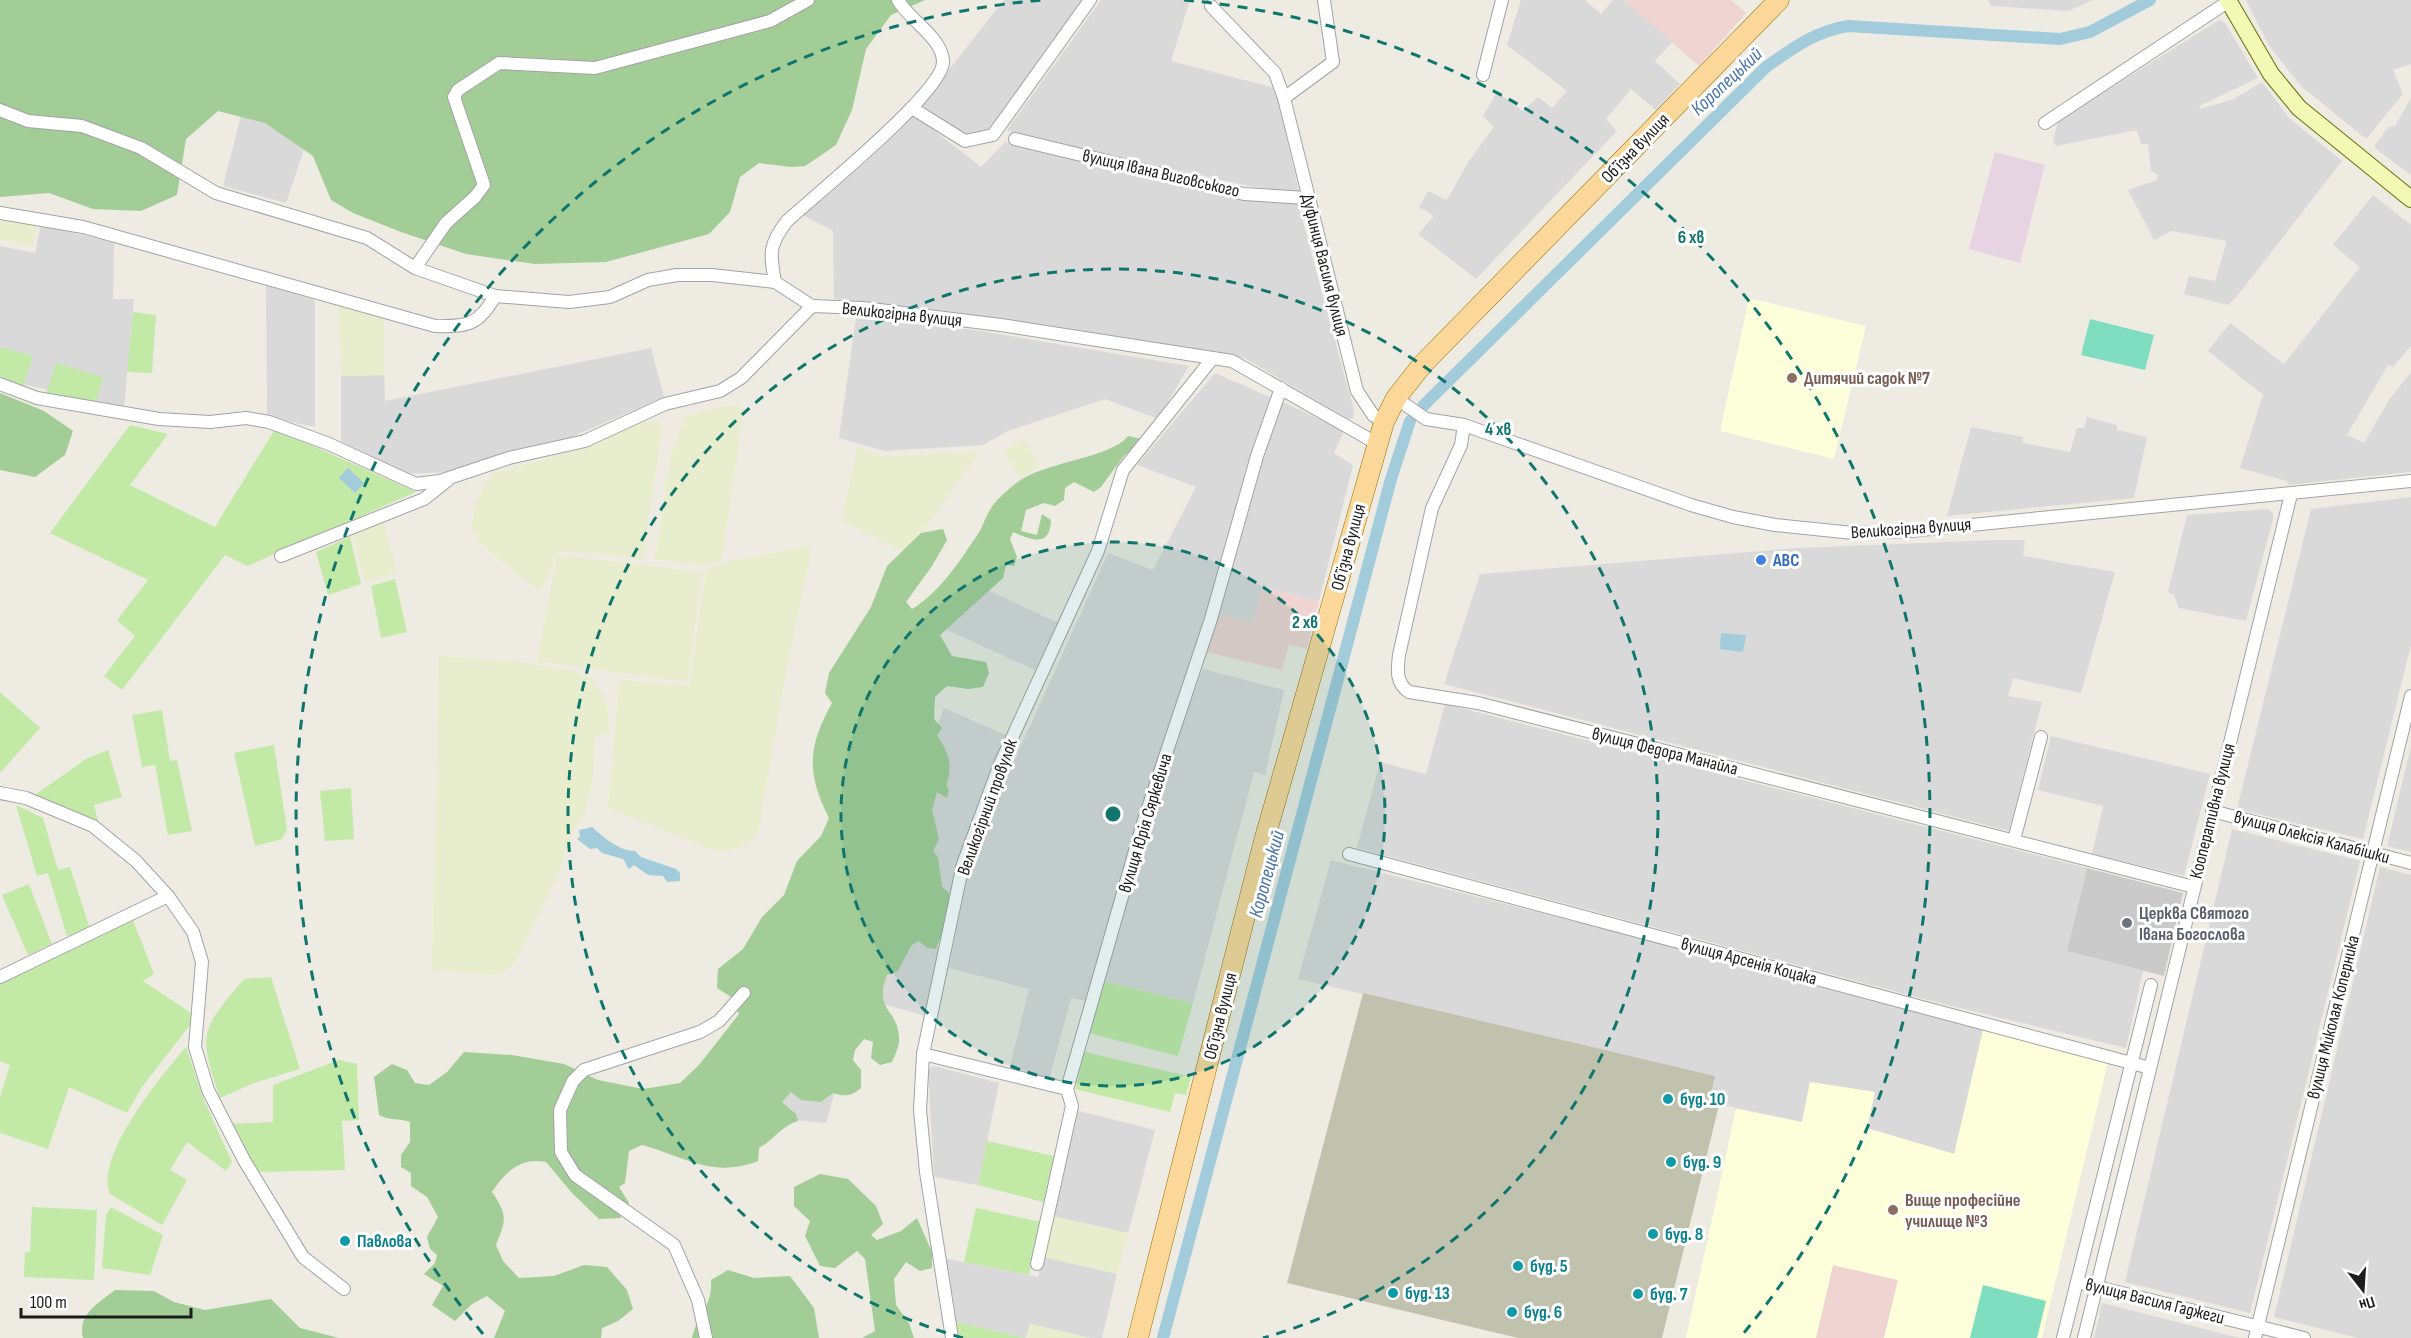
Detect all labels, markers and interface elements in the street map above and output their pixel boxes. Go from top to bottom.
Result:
water label: Коропецький [1686,42,1768,121]
street label: Обʼїзна вулиця [1597,109,1674,188]
street label: вулиця Івана Виговського [1080,145,1242,202]
street label: Дуфинця Василя вулиця [1297,192,1352,339]
text: 6 хв [1678,227,1704,248]
street label: Великогірна вулиця [841,298,963,331]
place label: Дитячий садок №7 [1804,368,1930,389]
marker: Дитячий садок №7 [1785,371,1799,385]
text: 4 хв [1485,419,1511,440]
street label: Обʼїзна вулиця [1327,502,1370,593]
street label: Великогірна вулиця [1850,514,1972,543]
place label: АВС [1772,550,1799,571]
marker: АВС [1754,553,1768,567]
text: 2 хв [1292,612,1318,633]
street label: вулиця Федора Манайла [1590,723,1740,780]
street label: Великогірний провулок [953,736,1022,878]
street label: Кооперативна вулиця [2186,741,2239,881]
street label: вулиця Юрія Сяркевича [1114,751,1177,895]
centre of rings [1103,804,1123,824]
street label: вулиця Олексія Калабішки [2232,807,2392,868]
water label: Коропецький [1244,827,1290,920]
place label: Церква Святого Івана Богослова [2139,903,2249,945]
marker: Церква Святого Івана Богослова [2120,916,2134,930]
street label: вулиця Арсенія Коцака [1679,933,1819,990]
street label: вулиця Миколая Коперника [2303,933,2364,1101]
street label: Обʼїзна вулиця [1200,970,1241,1062]
place label: буд. 10 [1680,1089,1725,1110]
marker: буд. 10 [1661,1092,1675,1106]
place label: буд. 9 [1683,1152,1721,1173]
marker: буд. 9 [1664,1155,1678,1169]
place label: Вище професійне училище №3 [1905,1190,2020,1232]
marker: Вище професійне училище №3 [1886,1203,1900,1217]
place label: буд. 8 [1665,1224,1703,1245]
marker: буд. 8 [1646,1227,1660,1241]
place label: Павлова [357,1231,412,1252]
marker: Павлова [338,1234,352,1248]
place label: буд. 5 [1530,1256,1568,1277]
marker: буд. 5 [1511,1259,1525,1273]
north arrow [2333,1260,2393,1320]
street label: вулиця Василя Гаджеги [2083,1274,2226,1329]
scale bar [21,1281,190,1319]
place label: буд. 13 [1405,1283,1450,1304]
place label: буд. 7 [1650,1284,1688,1305]
marker: буд. 13 [1386,1286,1400,1300]
marker: буд. 7 [1631,1287,1645,1301]
text: 100 m [30,1292,67,1313]
text: Пн [2357,1292,2377,1314]
place label: буд. 6 [1524,1302,1562,1323]
marker: буд. 6 [1505,1305,1519,1319]

